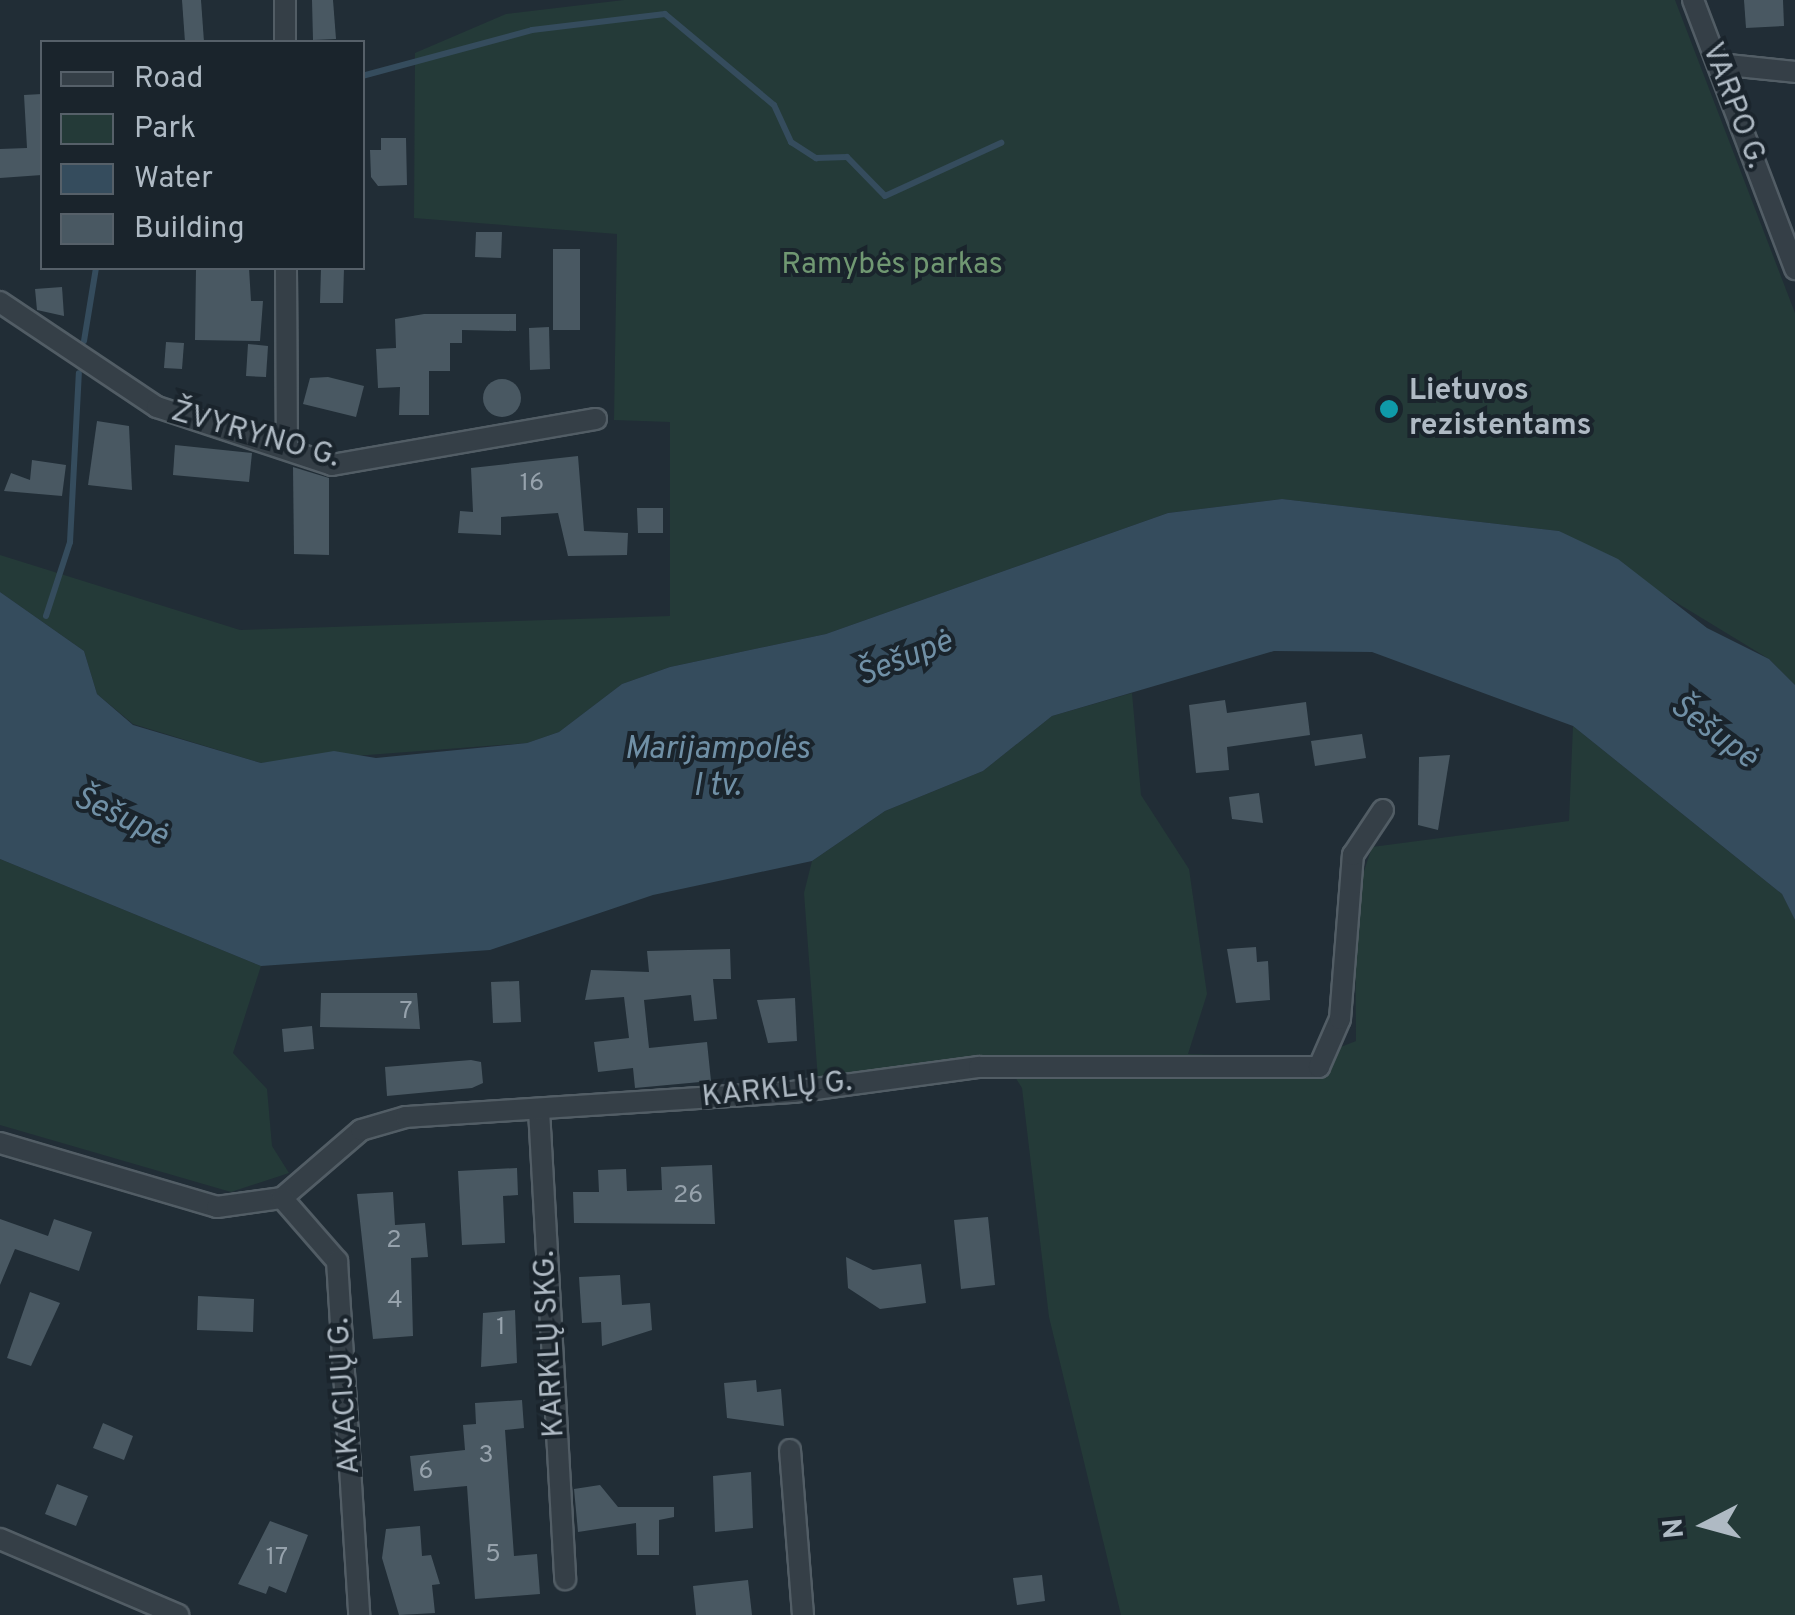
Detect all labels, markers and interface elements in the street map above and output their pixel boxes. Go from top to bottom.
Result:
street label: VARPO G. [1693,38,1773,174]
legend [40,40,365,270]
text: Road [134,61,203,98]
text: Park [134,111,196,148]
text: Water [134,161,213,198]
text: Building [134,211,245,248]
park label: Ramybės parkas [781,248,1003,284]
place label: Lietuvos rezistentams [1409,374,1592,444]
street label: ŽVYRYNO G. [167,395,343,477]
marker: Lietuvos rezistentams [1378,398,1400,420]
house number: 16 [520,469,544,499]
water label: Šešupė [851,623,959,697]
water label: Šešupė [1662,688,1764,778]
water label: Marijampolės I tv. [624,732,810,807]
water label: Šešupė [67,779,173,857]
house number: 7 [399,997,413,1027]
street label: KARKLŲ G. [700,1065,854,1117]
house number: 26 [673,1181,703,1211]
house number: 2 [386,1226,402,1256]
street label: KARKLŲ SKG. [528,1250,574,1438]
house number: 4 [387,1286,403,1316]
house number: 1 [496,1313,506,1343]
street label: AKACIJŲ G. [323,1316,369,1476]
house number: 3 [478,1441,494,1471]
house number: 6 [419,1457,433,1487]
north arrow [1655,1475,1755,1575]
text: N [1656,1516,1694,1540]
house number: 5 [485,1540,501,1570]
house number: 17 [266,1543,288,1573]

